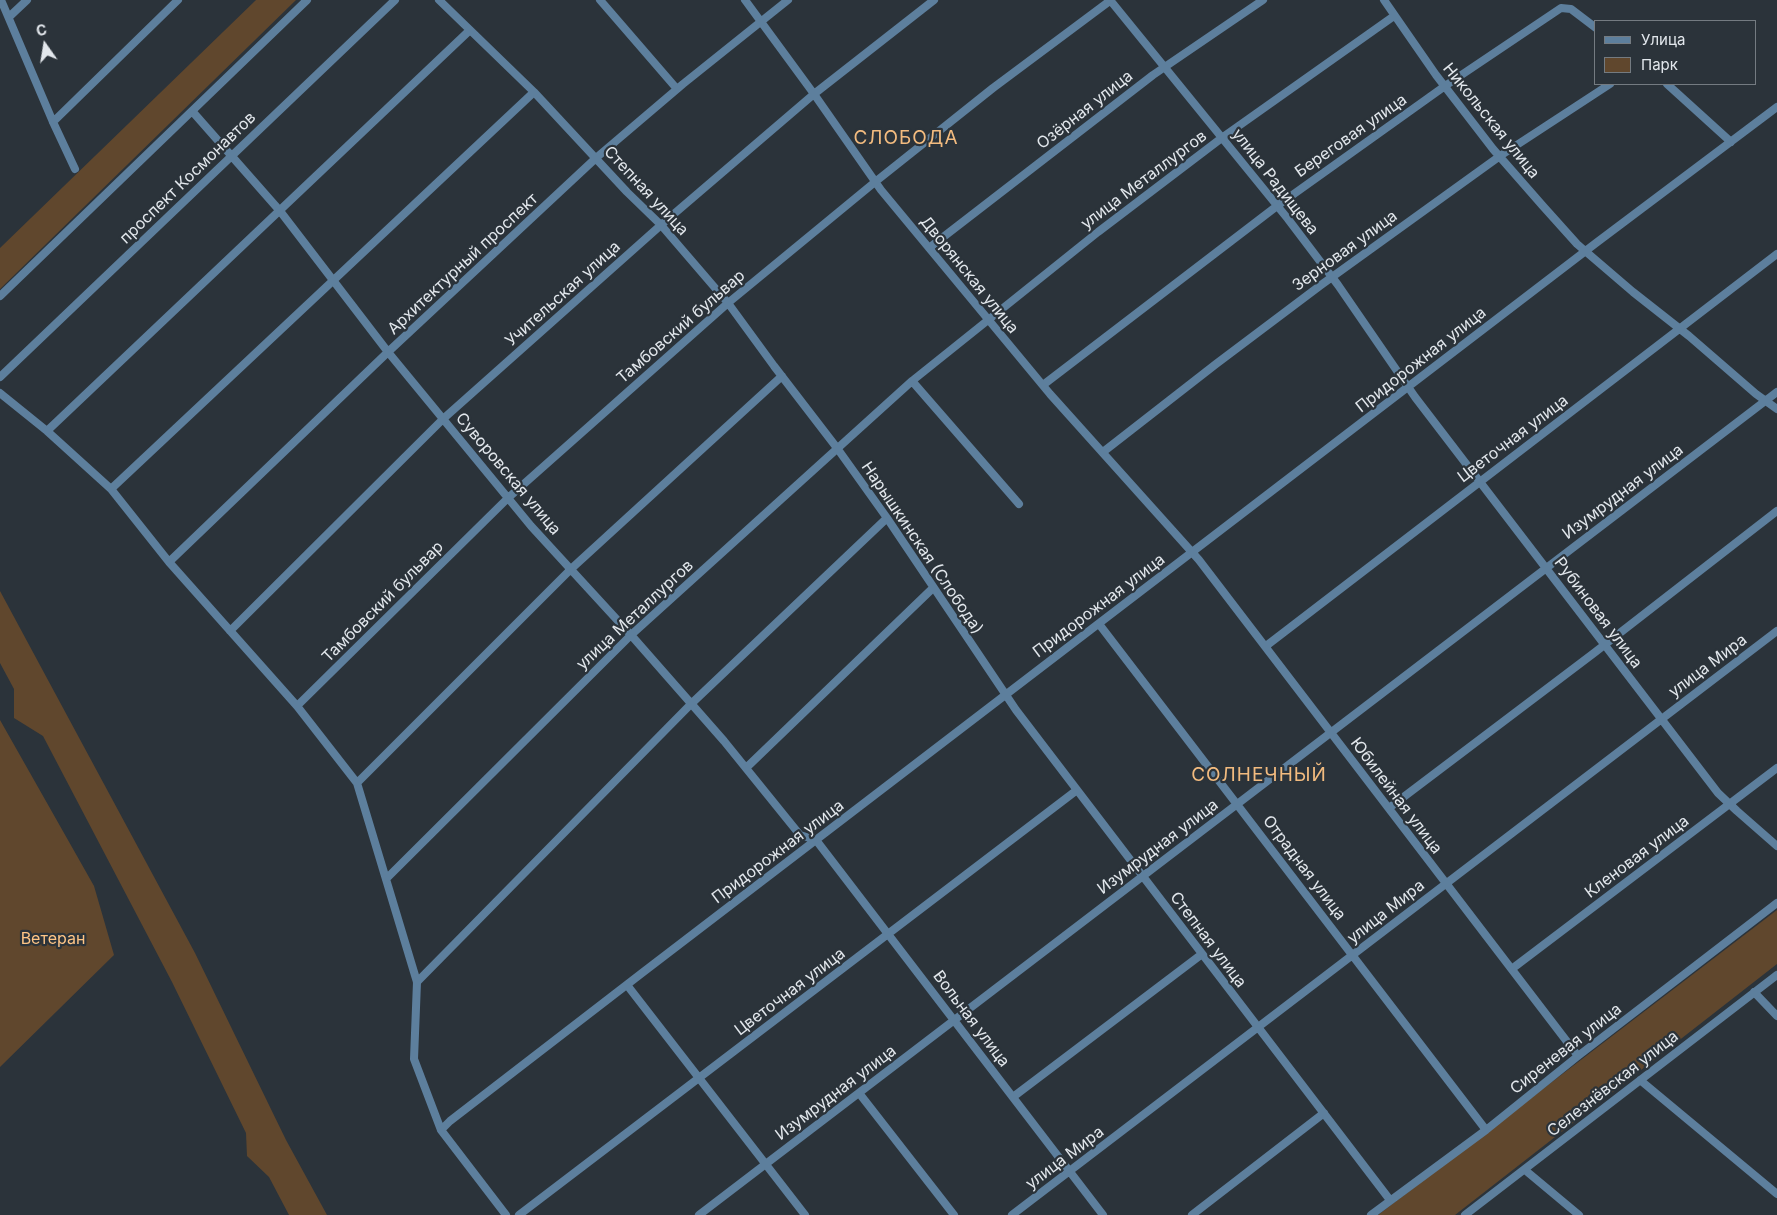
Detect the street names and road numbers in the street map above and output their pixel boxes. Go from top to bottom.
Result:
street label: Никольская улица [1439,59,1543,183]
street label: Озёрная улица [1033,67,1137,153]
street label: Береговая улица [1291,90,1411,182]
street label: проспект Космонавтов [116,108,260,248]
street label: улица Радищева [1228,125,1322,239]
street label: улица Металлургов [1077,126,1211,234]
street label: Степная улица [600,142,692,240]
street label: Архитектурный проспект [384,189,542,339]
street label: Зерновая улица [1289,207,1401,295]
street label: Дворянская улица [916,212,1022,338]
street label: Учительская улица [502,237,624,351]
street label: Тамбовский бульвар [613,266,749,388]
street label: Придорожная улица [1352,303,1490,417]
street label: Цветочная улица [1454,391,1572,487]
street label: Суворовская улица [451,409,565,539]
street label: Изумрудная улица [1559,440,1687,544]
street label: Нарышкинская (Слобода) [857,458,987,638]
street label: Тамбовский бульвар [318,537,448,667]
street label: Придорожная улица [1029,550,1169,662]
street label: Рубиновая улица [1550,554,1646,672]
street label: улица Металлургов [573,556,697,674]
street label: улица Мира [1665,630,1751,702]
street label: Юбилейная улица [1346,734,1446,858]
street label: Изумрудная улица [1094,795,1222,899]
street label: Придорожная улица [708,796,848,908]
street label: Отрадная улица [1258,812,1350,924]
street label: Кленовая улица [1581,812,1693,902]
street label: улица Мира [1344,876,1428,948]
street label: Степная улица [1166,888,1250,992]
street label: Цветочная улица [731,944,849,1040]
street label: Вольная улица [929,967,1013,1071]
street label: Сиреневая улица [1507,1000,1625,1098]
street label: Селезнёвская улица [1544,1027,1682,1141]
street label: Изумрудная улица [772,1041,900,1145]
street label: улица Мира [1022,1122,1108,1194]

